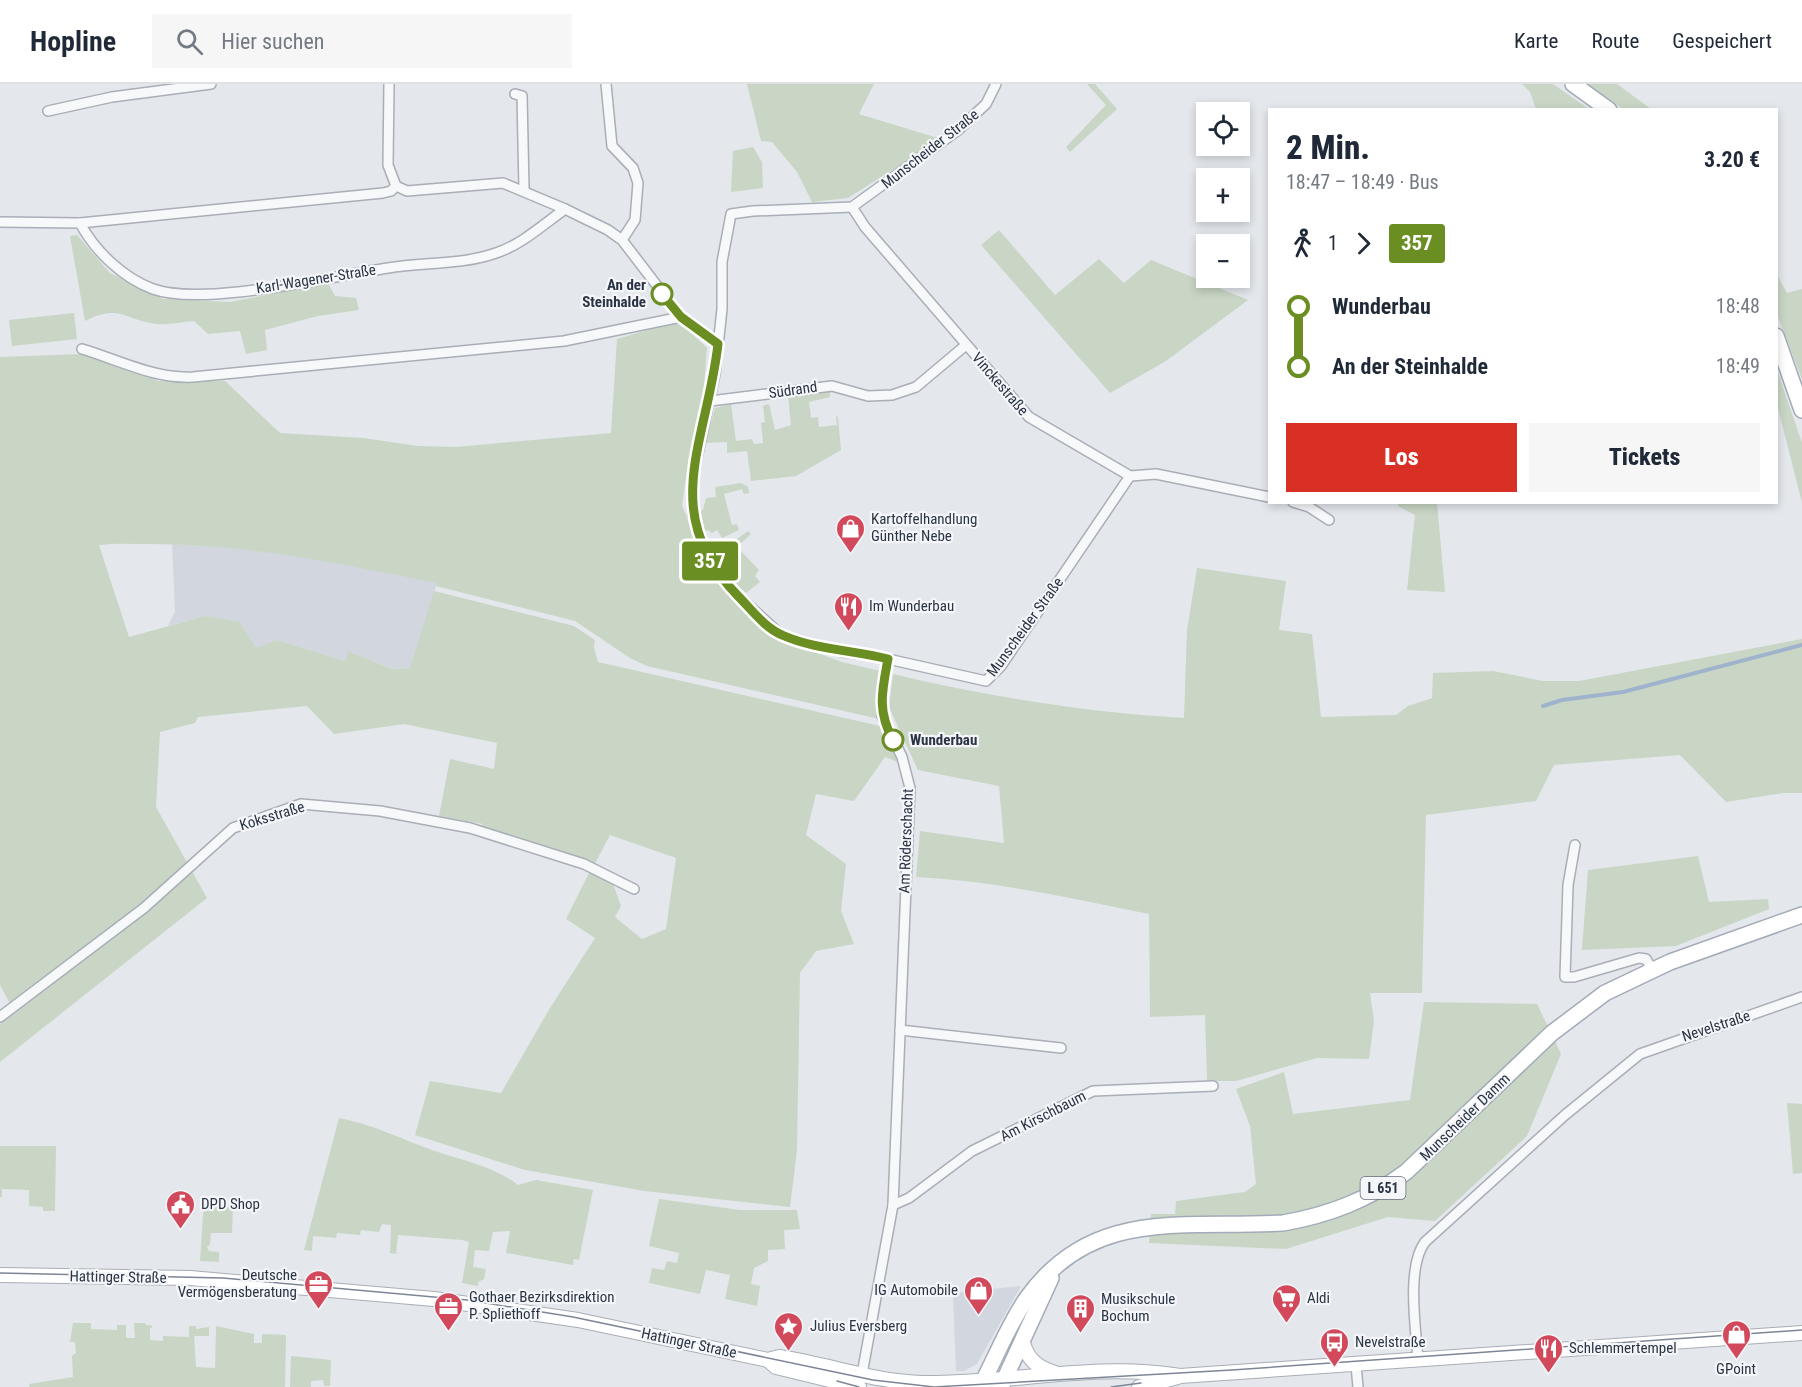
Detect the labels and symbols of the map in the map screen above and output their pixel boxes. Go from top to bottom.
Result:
street label: Munscheider Straße [878,105,982,193]
street label: Karl-Wagener-Straße [255,261,377,297]
place label: An der Steinhalde [582,276,646,311]
marker: An der Steinhalde [651,283,673,305]
street label: Vinckestraße [968,349,1032,419]
street label: Südrand [768,378,818,402]
place label: Kartoffelhandlung Günther Nebe [871,510,977,545]
shop icon: Kartoffelhandlung Günther Nebe [834,512,866,554]
line badge: 357 [676,542,744,580]
street label: Munscheider Straße [983,574,1067,680]
restaurant icon: Im Wunderbau [832,590,864,632]
place label: Im Wunderbau [869,597,954,615]
marker: Wunderbau [882,729,904,751]
place label: Wunderbau [910,731,977,749]
street label: Am Röderschacht [895,788,917,894]
street label: Koksstraße [237,798,307,834]
street label: Nevelstraße [1680,1007,1752,1045]
street label: Munscheider Damm [1416,1069,1514,1165]
street label: Am Kirschbaum [997,1087,1089,1145]
road number: L 651 [1360,1177,1406,1199]
public building icon: DPD Shop [164,1188,196,1230]
place label: DPD Shop [201,1195,260,1213]
place label: Deutsche Vermögensberatung [178,1266,297,1301]
street label: Hattinger Straße [69,1267,167,1287]
office icon: Deutsche Vermögensberatung [302,1268,334,1310]
shop icon: IG Automobile [963,1274,995,1316]
place label: IG Automobile [874,1281,958,1299]
supermarket icon: Aldi [1270,1282,1302,1324]
place label: Gothaer Bezirksdirektion P. Spliethoff [469,1288,615,1323]
place label: Aldi [1307,1289,1330,1307]
office icon: Gothaer Bezirksdirektion P. Spliethoff [432,1290,464,1332]
place label: Musikschule Bochum [1101,1290,1175,1325]
building icon: Musikschule Bochum [1064,1292,1096,1334]
place icon: Julius Eversberg [773,1310,805,1352]
place label: Julius Eversberg [810,1317,907,1335]
shop icon: GPoint [1720,1318,1752,1360]
street label: Hattinger Straße [640,1324,738,1362]
bus stop icon: Nevelstraße [1318,1326,1350,1368]
restaurant icon: Schlemmertempel [1532,1332,1564,1374]
place label: Nevelstraße [1355,1333,1426,1351]
place label: Schlemmertempel [1569,1339,1677,1357]
place label: GPoint [1716,1360,1756,1378]

